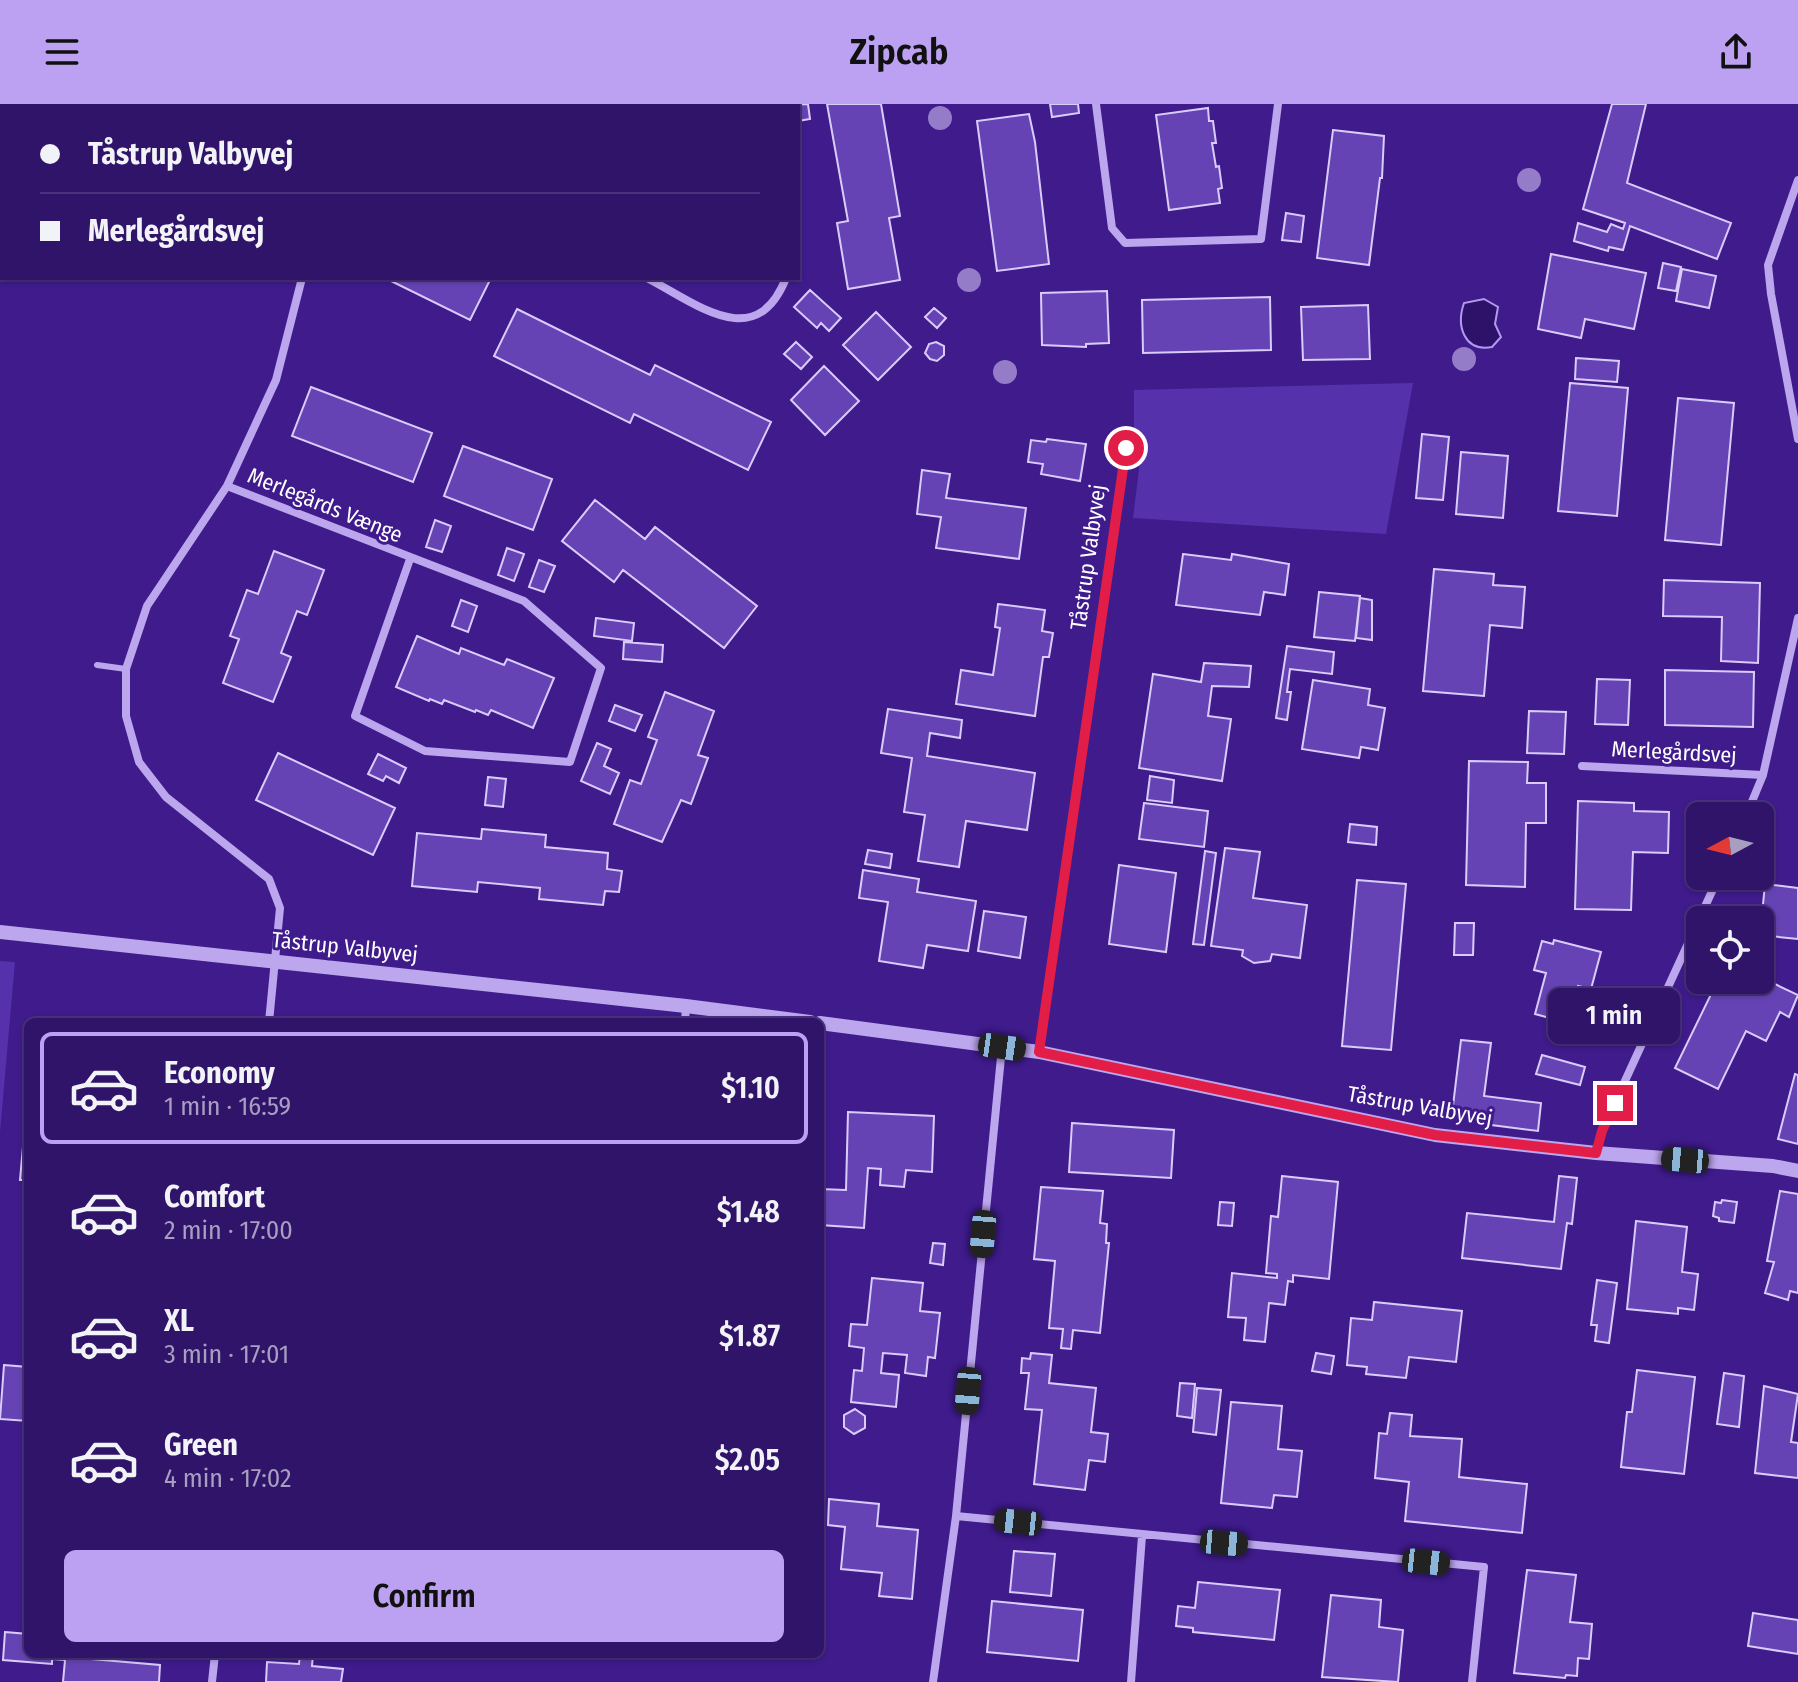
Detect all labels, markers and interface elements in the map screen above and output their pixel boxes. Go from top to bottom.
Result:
icon: menu [40,30,84,74]
text: Zipcab [850,30,948,74]
icon: share [1714,30,1758,74]
text: Tåstrup Valbyvej [88,136,293,172]
text: Merlegårdsvej [88,213,264,249]
route start [1108,430,1144,466]
street label: Merlegårds Vænge [244,462,406,548]
street label: Tåstrup Valbyvej [1064,483,1112,631]
street label: Merlegårdsvej [1611,735,1737,769]
north arrow [1686,802,1774,890]
map controls [1686,802,1774,994]
button: locate [1686,906,1774,994]
street label: Tåstrup Valbyvej [271,926,419,968]
callout: 1 min [1549,987,1681,1043]
text: 1 min [1586,1000,1642,1031]
car [977,1032,1027,1062]
icon: car [68,1052,140,1124]
text: Economy [164,1055,275,1091]
text: $1.10 [721,1070,780,1106]
street label: Tåstrup Valbyvej [1345,1080,1495,1132]
route end [1597,1085,1633,1121]
text: 1 min · 16:59 [164,1091,291,1122]
car [1660,1146,1710,1174]
icon: car [68,1176,140,1248]
text: Comfort [164,1179,265,1215]
text: $1.48 [717,1194,780,1230]
car [969,1209,997,1259]
text: 2 min · 17:00 [164,1215,293,1246]
icon: car [68,1300,140,1372]
text: XL [164,1303,194,1339]
text: $1.87 [719,1318,780,1354]
text: 3 min · 17:01 [164,1339,289,1370]
car [954,1366,982,1416]
icon: car [68,1424,140,1496]
text: Green [164,1427,238,1463]
text: $2.05 [715,1442,780,1478]
text: 4 min · 17:02 [164,1463,292,1494]
car [993,1508,1043,1536]
car [1199,1529,1249,1557]
car [1401,1548,1451,1576]
button: Confirm [64,1550,784,1642]

